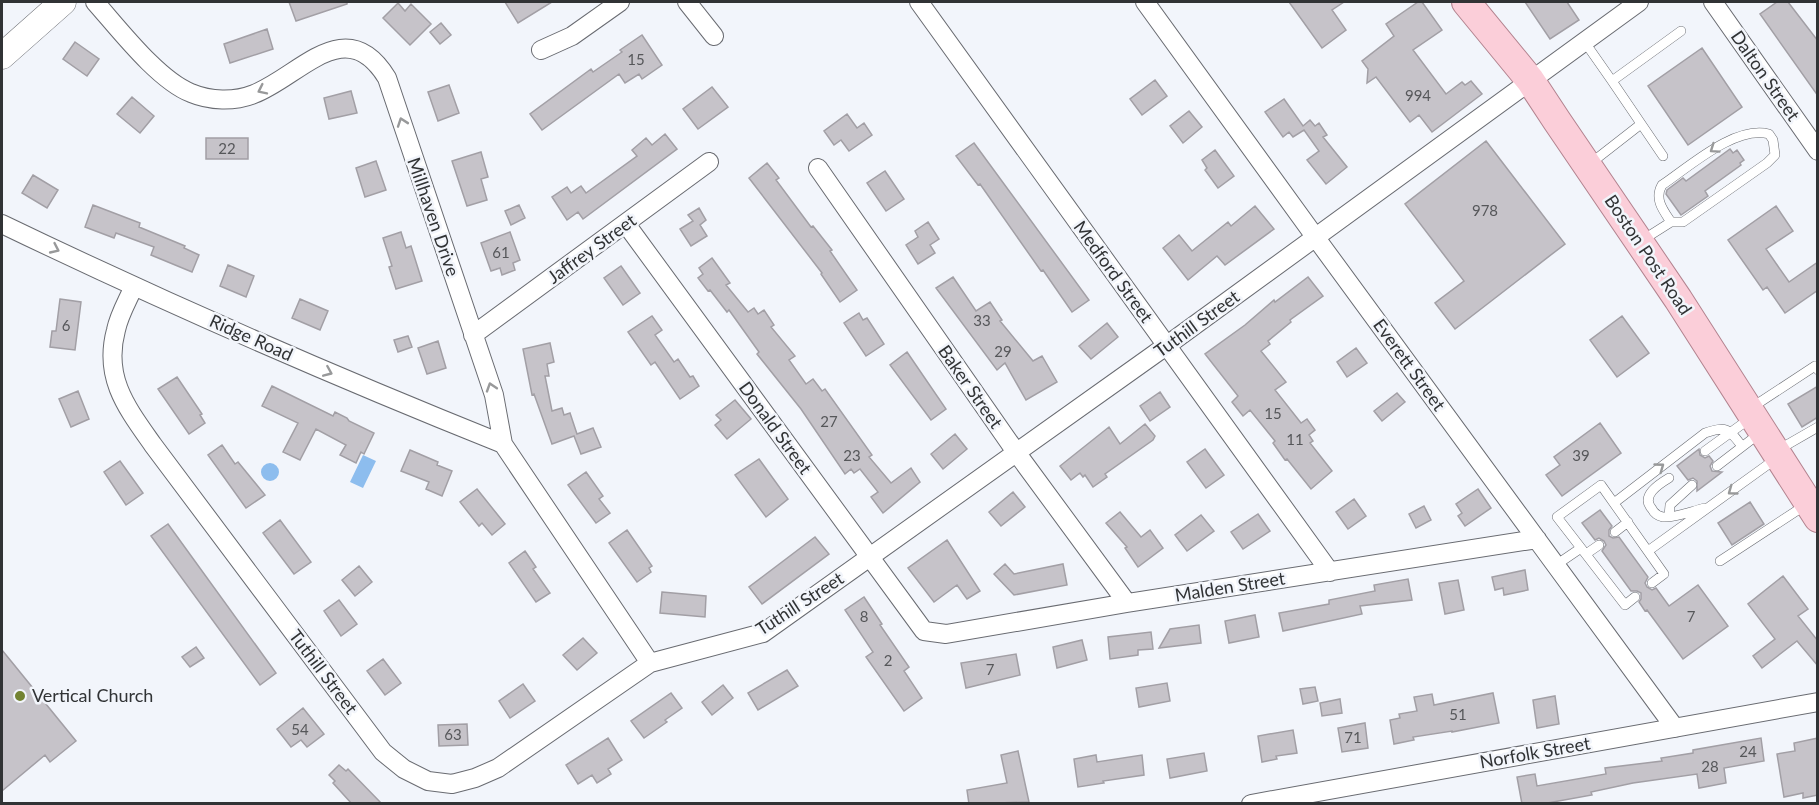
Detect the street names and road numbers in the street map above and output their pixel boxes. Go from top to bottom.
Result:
street label: Dalton Street [1727,26,1805,125]
street label: Millhaven Drive [403,154,465,279]
street label: Boston Post Road [1601,190,1697,319]
street label: Jaffrey Street [543,208,641,288]
street label: Medford Street [1069,216,1158,327]
street label: Tuthill Street [1149,285,1244,362]
street label: Ridge Road [206,309,296,365]
street label: Everett Street [1369,314,1451,415]
street label: Baker Street [934,340,1008,433]
street label: Donald Street [735,377,817,478]
street label: Tuthill Street [751,566,848,640]
street label: Malden Street [1173,566,1287,606]
street label: Tuthill Street [285,625,363,718]
street label: Norfolk Street [1478,731,1592,773]

